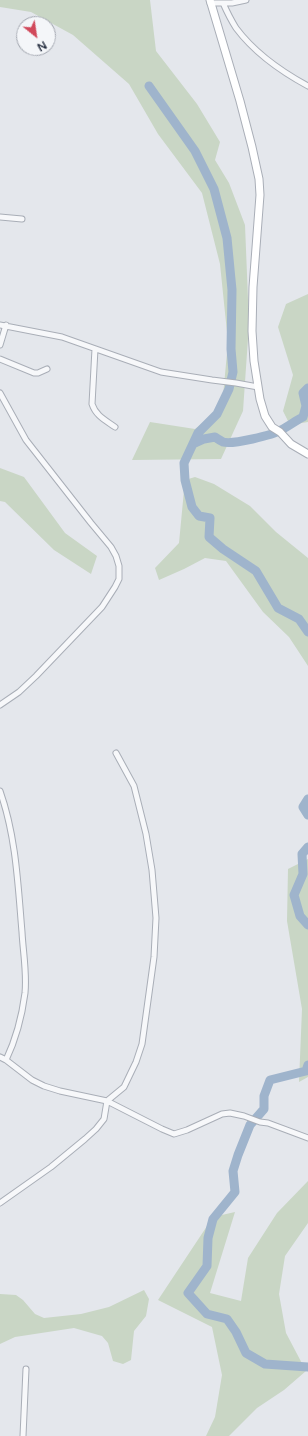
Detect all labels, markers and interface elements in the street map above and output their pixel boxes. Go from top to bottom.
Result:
north arrow [16,16,56,56]
text: N [35,38,49,54]

